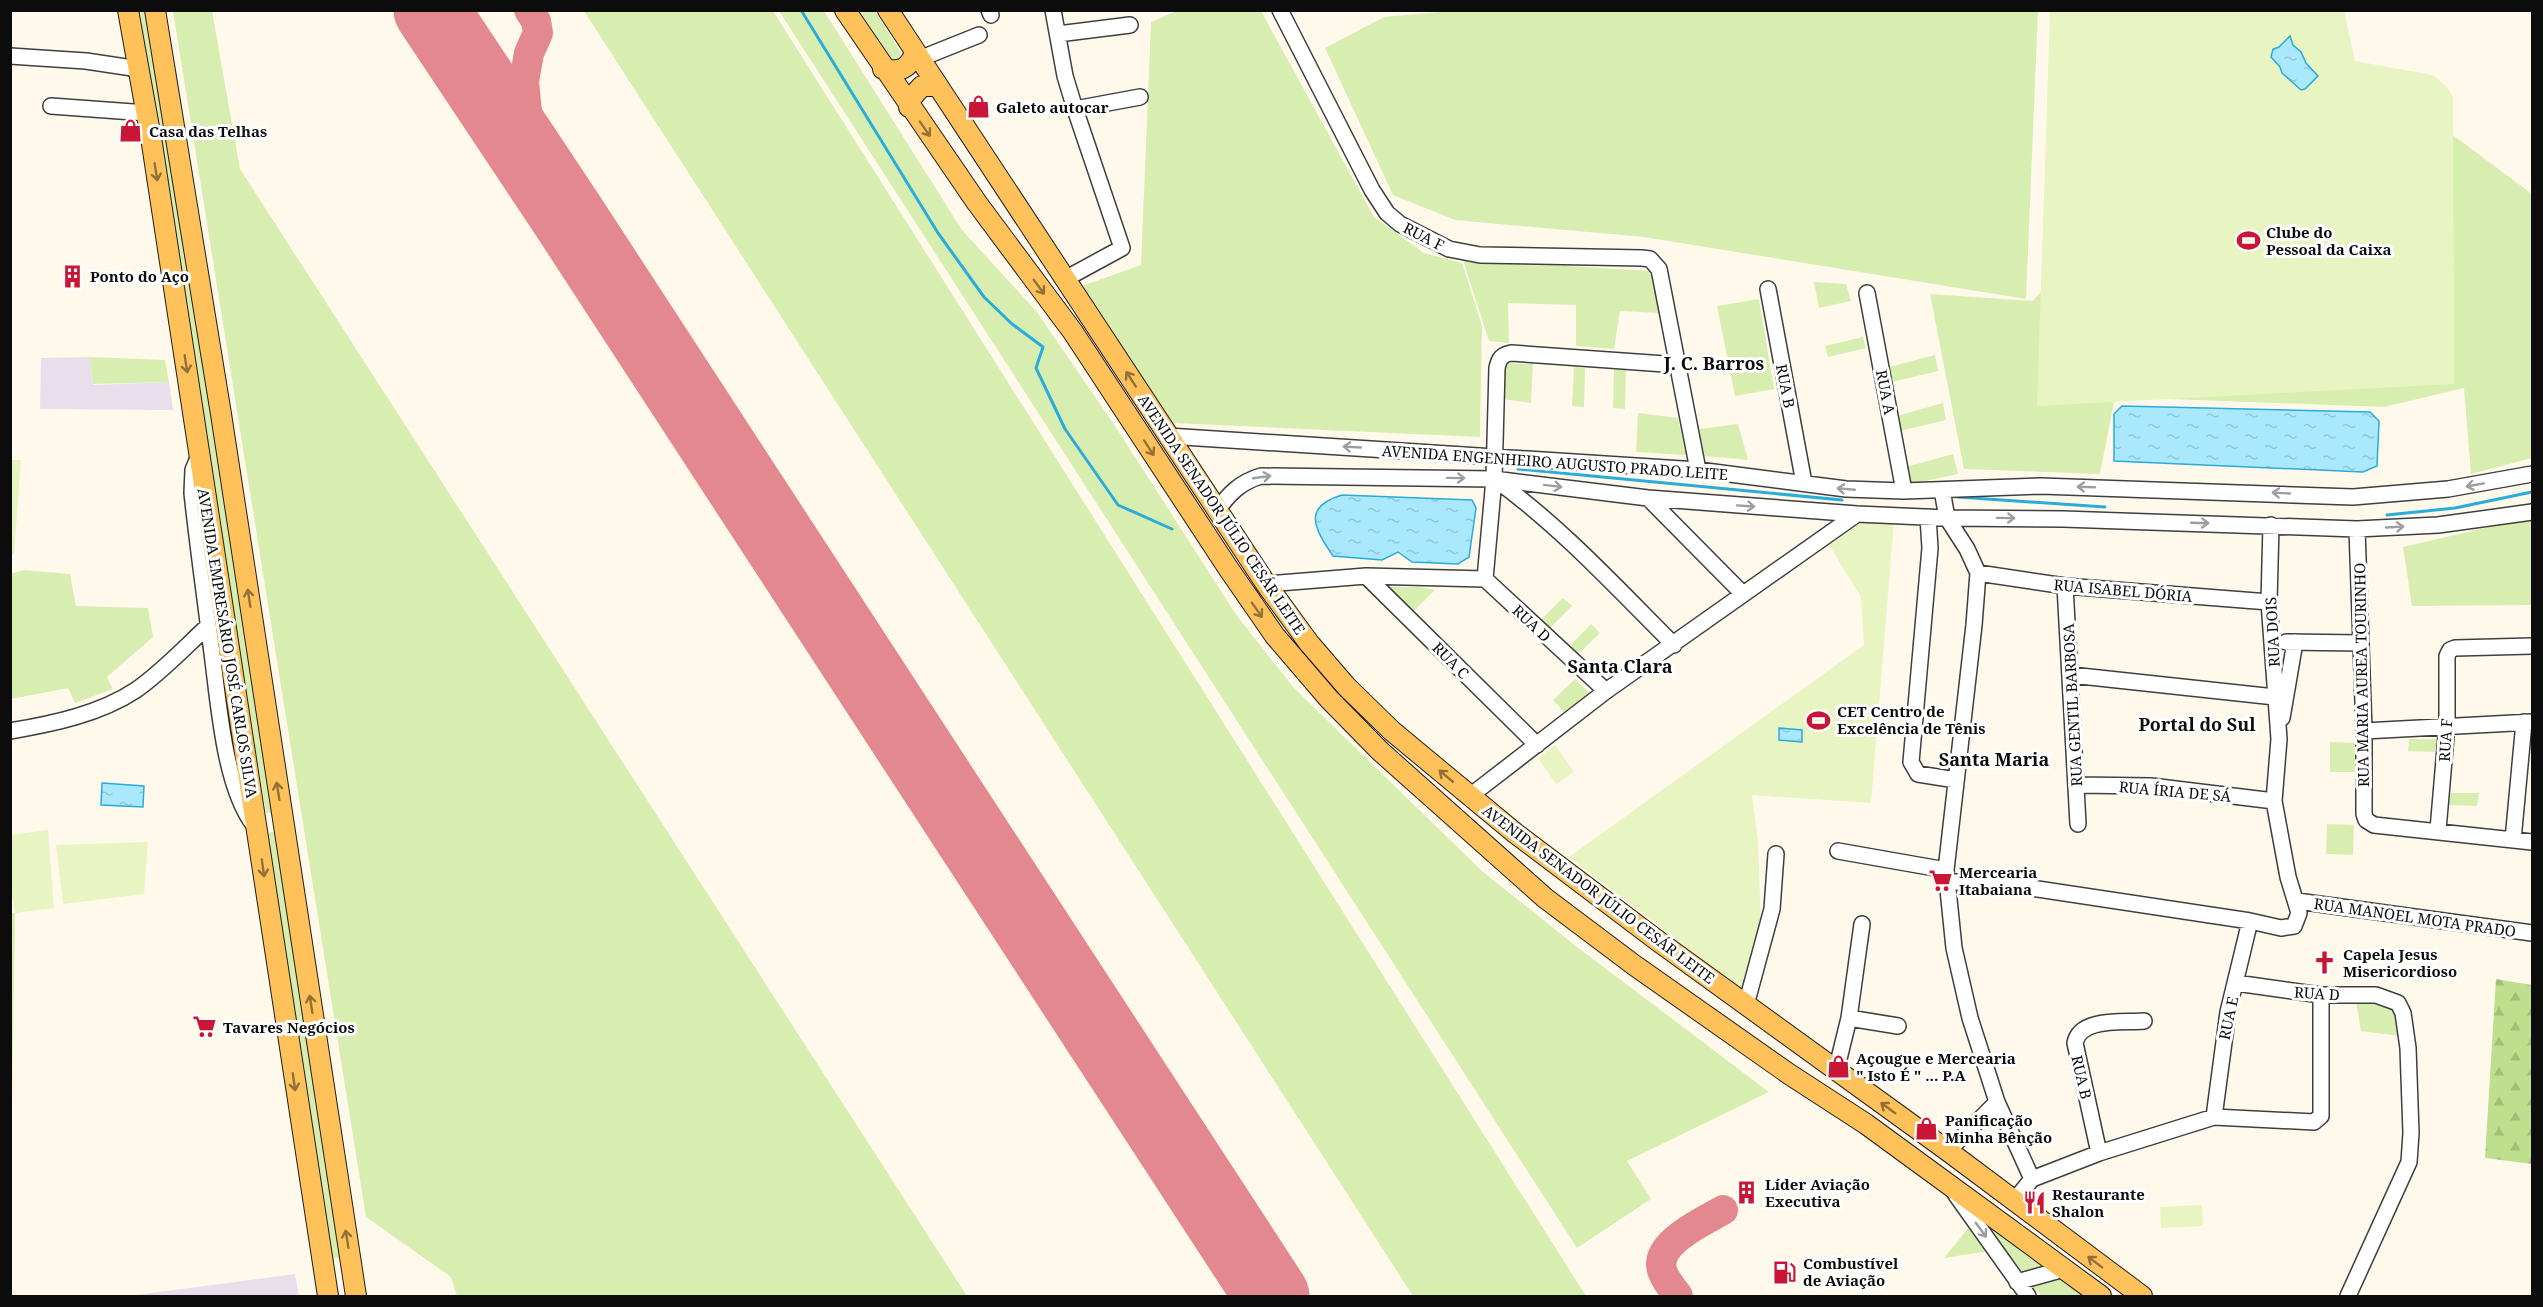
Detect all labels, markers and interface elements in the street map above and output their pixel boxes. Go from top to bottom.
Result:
shop icon: Galeto autocar [965,94,991,120]
place label: Galeto autocar [996,97,1109,117]
shop icon: Casa das Telhas [118,118,144,144]
one-way arrow [919,120,931,136]
place label: Casa das Telhas [149,121,267,141]
one-way arrow [151,161,162,181]
street label: RUA F [1400,217,1448,255]
place label: Clube do Pessoal da Caixa [2266,222,2392,259]
sports icon: Clube do Pessoal da Caixa [2235,228,2261,254]
building icon: Ponto do Aço [59,263,85,289]
place label: Ponto do Aço [90,266,189,286]
one-way arrow [1033,278,1045,294]
district label: J. C. Barros [1663,351,1765,375]
one-way arrow [180,354,191,374]
street label: RUA B [1772,362,1800,410]
street label: RUA A [1872,368,1900,417]
one-way arrow [1125,372,1137,388]
street label: AVENIDA SENADOR JÚLIO CESÁR LEITE [1134,390,1310,638]
one-way arrow [1143,439,1155,456]
street label: AVENIDA ENGENHEIRO AUGUSTO PRADO LEITE [1381,440,1729,484]
one-way arrow [1343,442,1363,453]
one-way arrow [1251,472,1271,483]
one-way arrow [1446,472,1466,484]
one-way arrow [2466,479,2485,490]
one-way arrow [1542,481,1562,492]
one-way arrow [2076,481,2096,493]
one-way arrow [1837,483,1857,494]
street label: AVENIDA EMPRESÁRIO JOSÉ CARLOS SILVA [194,487,262,800]
one-way arrow [2271,487,2291,498]
one-way arrow [1736,500,1756,511]
one-way arrow [1995,512,2015,524]
one-way arrow [2190,517,2210,529]
one-way arrow [2385,521,2405,532]
street label: RUA MARIA AUREA TOURINHO [2349,563,2373,787]
street label: RUA ISABEL DÓRIA [2053,574,2193,606]
one-way arrow [243,589,254,609]
street label: RUA DOIS [2260,596,2284,668]
street label: RUA D [1509,600,1556,646]
one-way arrow [1251,601,1263,618]
street label: RUA GENTIL BARBOSA [2058,622,2086,787]
street label: RUA C [1428,637,1474,683]
district label: Santa Clara [1567,654,1673,678]
place label: CET Centro de Excelência de Tênis [1837,701,1985,738]
sports icon: CET Centro de Excelência de Tênis [1806,707,1832,733]
district label: Portal do Sul [2138,712,2256,736]
street label: RUA F [2434,718,2456,762]
district label: Santa Maria [1939,747,2049,771]
one-way arrow [1438,770,1454,783]
street label: RUA ÍRIA DE SÁ [2118,776,2232,806]
one-way arrow [272,782,283,801]
street label: AVENIDA SENADOR JÚLIO CESÁR LEITE [1479,800,1719,988]
one-way arrow [257,858,268,878]
place label: Mercearia Itabaiana [1959,862,2037,899]
supermarket icon: Mercearia Itabaiana [1928,868,1954,894]
street label: RUA MANOEL MOTA PRADO [2313,893,2517,941]
place label: Capela Jesus Misericordioso [2343,944,2457,981]
church icon: Capela Jesus Misericordioso [2312,950,2338,976]
street label: RUA D [2294,981,2340,1005]
street label: RUA E [2214,994,2242,1042]
one-way arrow [305,995,316,1015]
supermarket icon: Tavares Negócios [192,1014,218,1040]
place label: Tavares Negócios [223,1017,355,1037]
place label: Açougue e Mercearia " Isto É " ... P.A [1856,1048,2016,1085]
street label: RUA B [2067,1053,2097,1101]
shop icon: Açougue e Mercearia " Isto É " ... P.A [1825,1054,1851,1080]
one-way arrow [289,1072,300,1092]
one-way arrow [1880,1102,1896,1114]
place label: Panificação Minha Bênção [1945,1110,2052,1147]
shop icon: Panificação Minha Bênção [1914,1116,1940,1142]
place label: Líder Aviação Executiva [1765,1174,1870,1211]
building icon: Líder Aviação Executiva [1734,1180,1760,1206]
place label: Restaurante Shalon [2052,1184,2145,1221]
restaurant icon: Restaurante Shalon [2021,1190,2047,1216]
one-way arrow [1975,1221,1988,1237]
one-way arrow [341,1229,352,1249]
place label: Combustível de Aviação [1803,1253,1899,1290]
one-way arrow [2087,1255,2103,1268]
fuel station icon: Combustível de Aviação [1772,1259,1798,1285]

